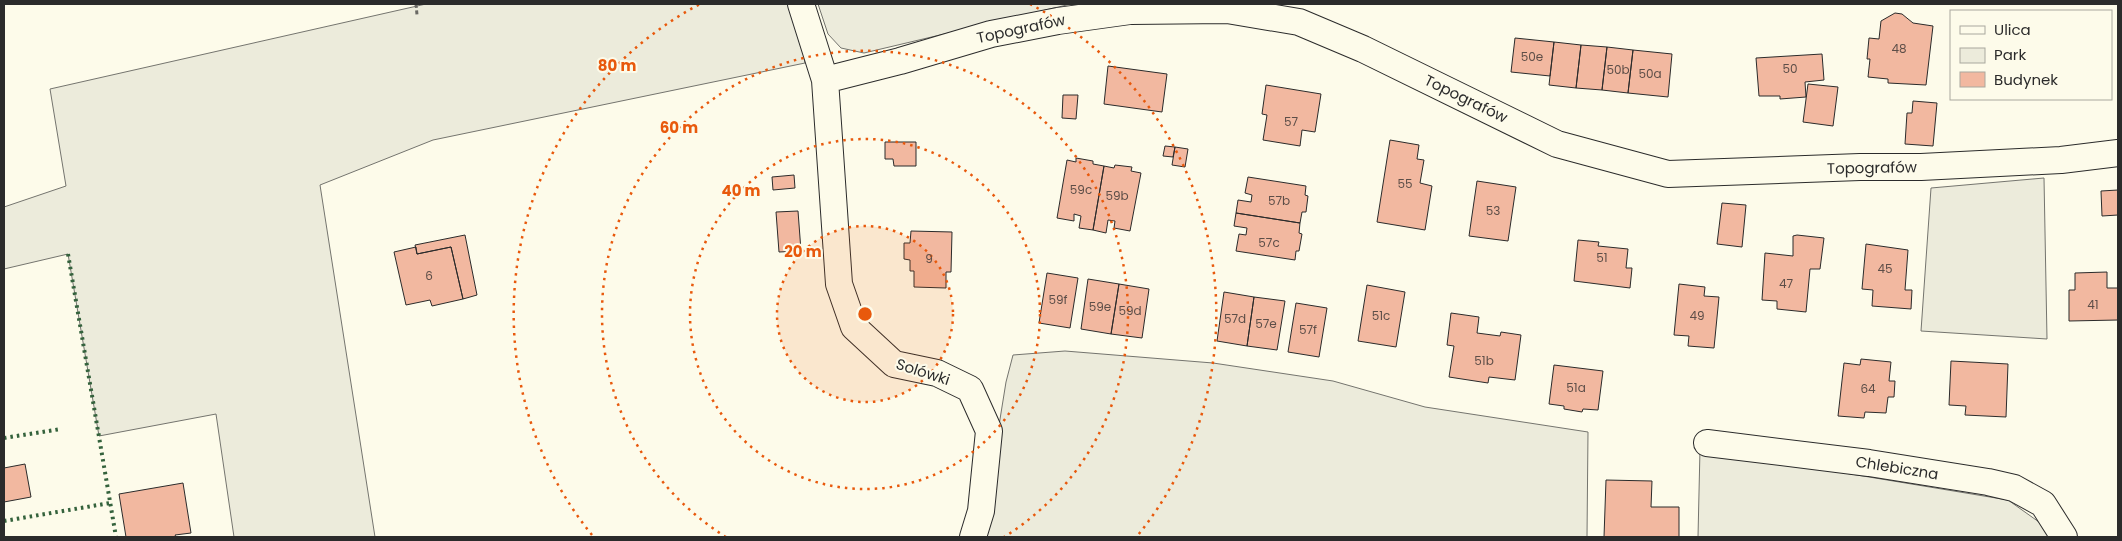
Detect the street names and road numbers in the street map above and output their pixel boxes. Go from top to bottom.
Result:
street label: Topografów [975,9,1068,48]
street label: Topografów [1421,69,1512,128]
street label: Topografów [1827,156,1918,179]
street label: Solówki [894,353,953,390]
street label: Chlebiczna [1854,451,1940,484]

